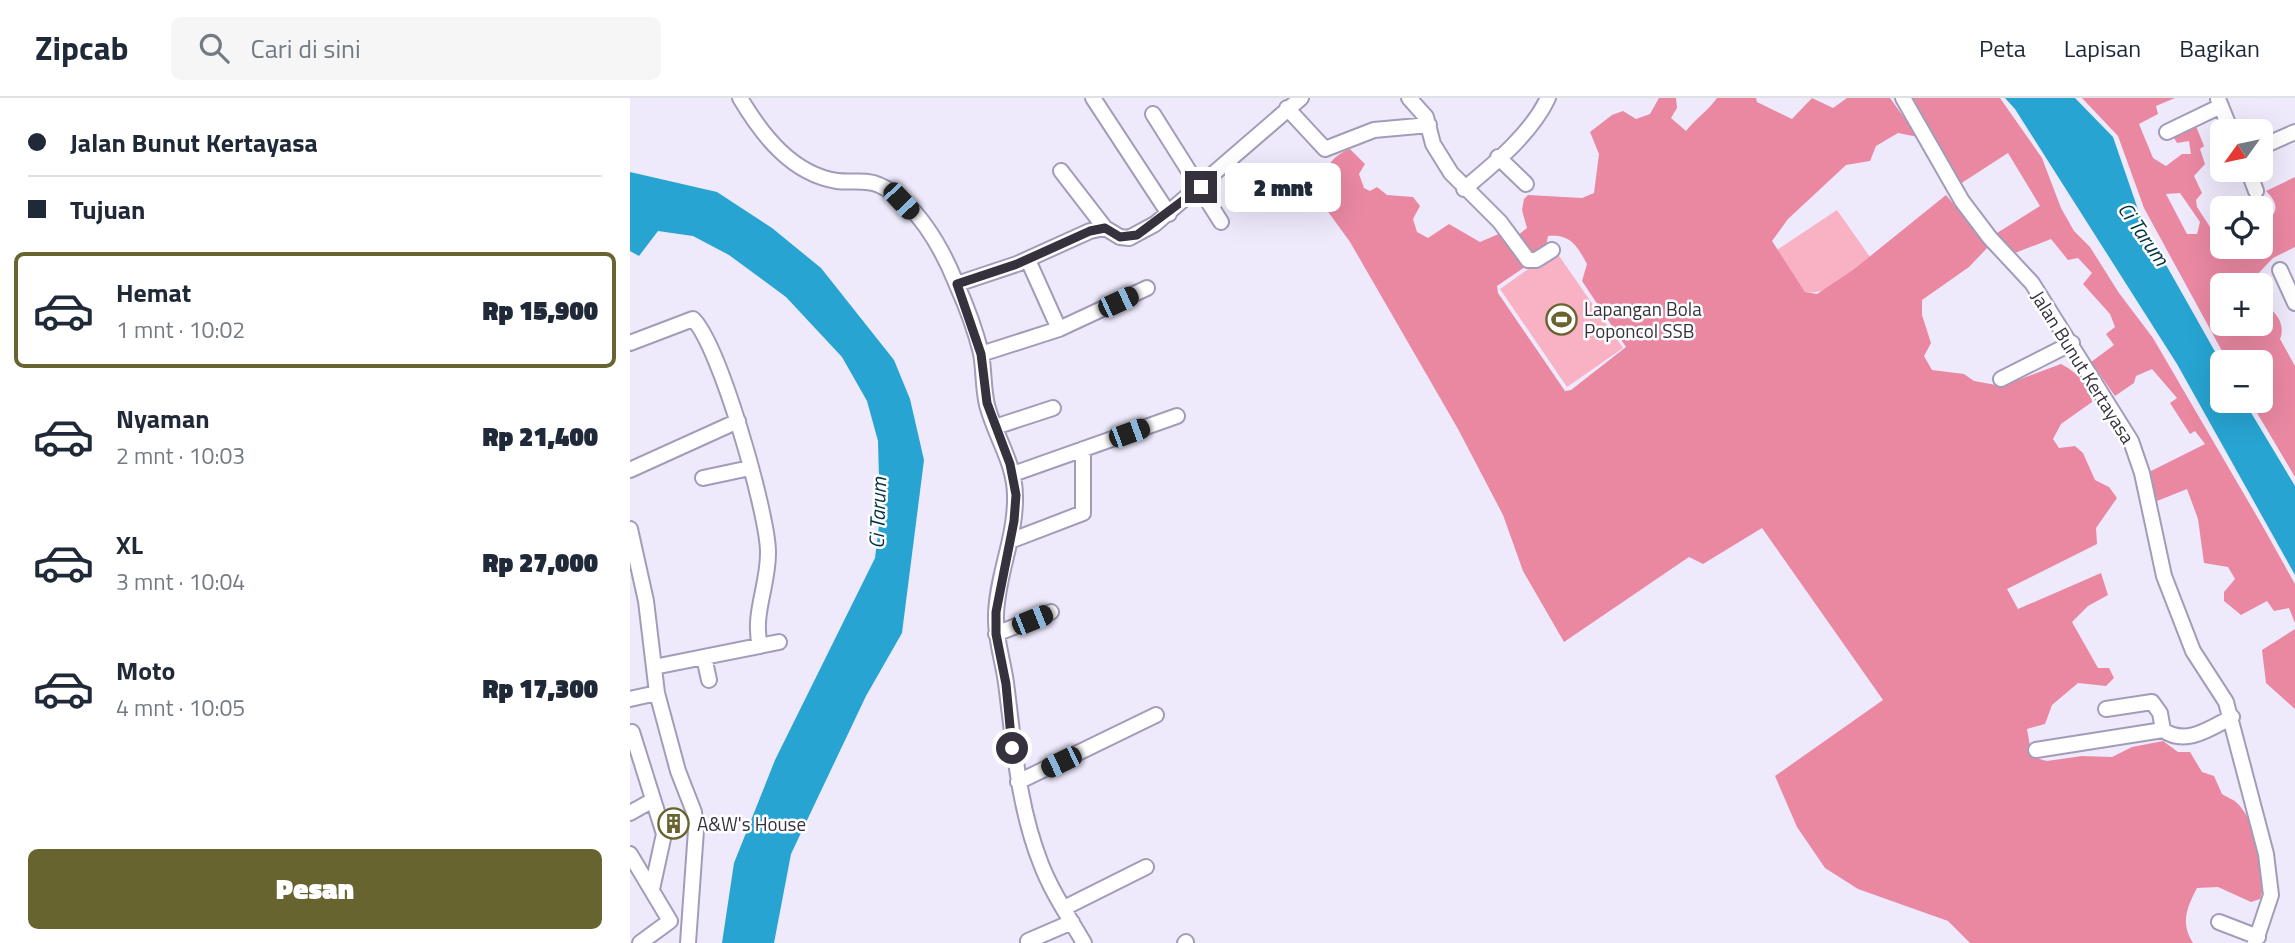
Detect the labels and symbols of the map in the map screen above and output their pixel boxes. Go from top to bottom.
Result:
north arrow [2210,119,2273,182]
callout: 2 mnt [1226,162,1341,212]
route end [1185,171,1217,203]
car [879,178,924,224]
water label: Ci Tarum [2110,195,2178,273]
car [1095,284,1142,320]
street label: Jalan Bunut Kertayasa [2025,284,2143,449]
place label: Lapangan Bola Poponcol SSB [1584,294,1702,345]
sports icon: Lapangan Bola Poponcol SSB [1544,303,1578,337]
car [1106,416,1153,450]
water label: Ci Tarum [860,476,894,549]
car [1009,602,1056,638]
route start [996,732,1028,764]
car [1038,743,1085,781]
building icon: A&W's House [657,807,691,841]
place label: A&W's House [697,809,806,838]

